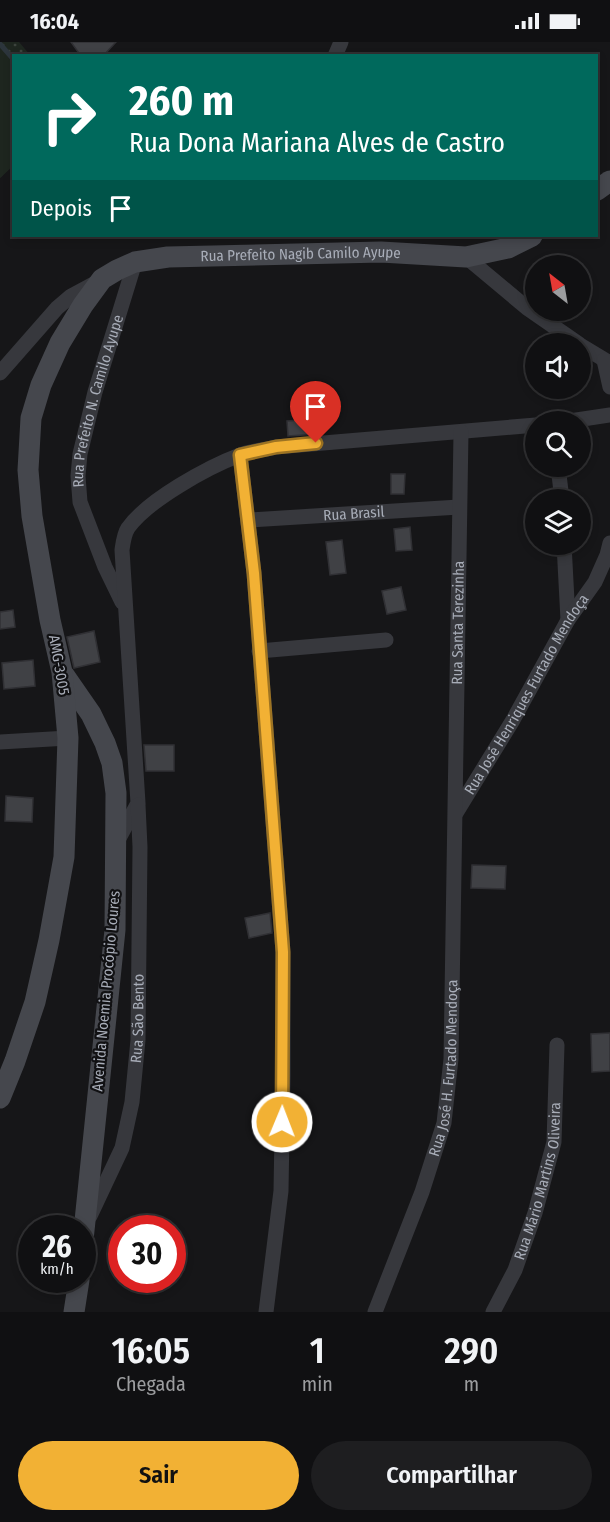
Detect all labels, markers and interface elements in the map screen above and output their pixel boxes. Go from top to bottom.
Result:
text: 16:04 [30,8,79,35]
text: 260 m [129,76,234,126]
icon: right [30,78,108,156]
text: Rua Dona Mariana Alves de Castro [129,127,505,159]
icon: arrive [104,192,137,225]
text: Depois [30,195,92,222]
street label: Rua Prefeito Nagib Camilo Ayupe [200,243,401,265]
north arrow [525,255,591,321]
map controls [525,255,591,555]
street label: Rua Prefeito N. Camilo Ayupe [69,313,127,488]
button: sound [525,333,591,399]
pin [290,381,341,443]
icon: arrive [299,390,332,423]
button: search [525,411,591,477]
button: layers [525,489,591,555]
street label: Rua Brasil [323,503,385,524]
street label: Rua Santa Terezinha [448,561,468,685]
street label: Rua José Henriques Furtado Mendoça [461,591,592,798]
street label: AMG-3005 [45,633,73,697]
street label: Avenida Noemia Procópio Loures [88,890,124,1092]
street label: Rua São Bento [127,974,148,1064]
street label: Rua José H. Furtado Mendoça [425,979,461,1159]
position arrow [250,1090,314,1154]
street label: Rua Mário Martins Oliveira [510,1102,564,1262]
speed limit sign: 30 [108,1215,186,1293]
text: 26 [42,1229,72,1265]
text: km/h [40,1260,74,1278]
text: 16:05 [112,1329,190,1373]
text: 1 [310,1329,325,1373]
text: 290 [444,1329,498,1373]
text: Chegada [116,1372,186,1396]
text: min [302,1372,333,1396]
text: m [464,1372,479,1396]
button: Sair [18,1441,299,1510]
button: Compartilhar [311,1441,592,1510]

